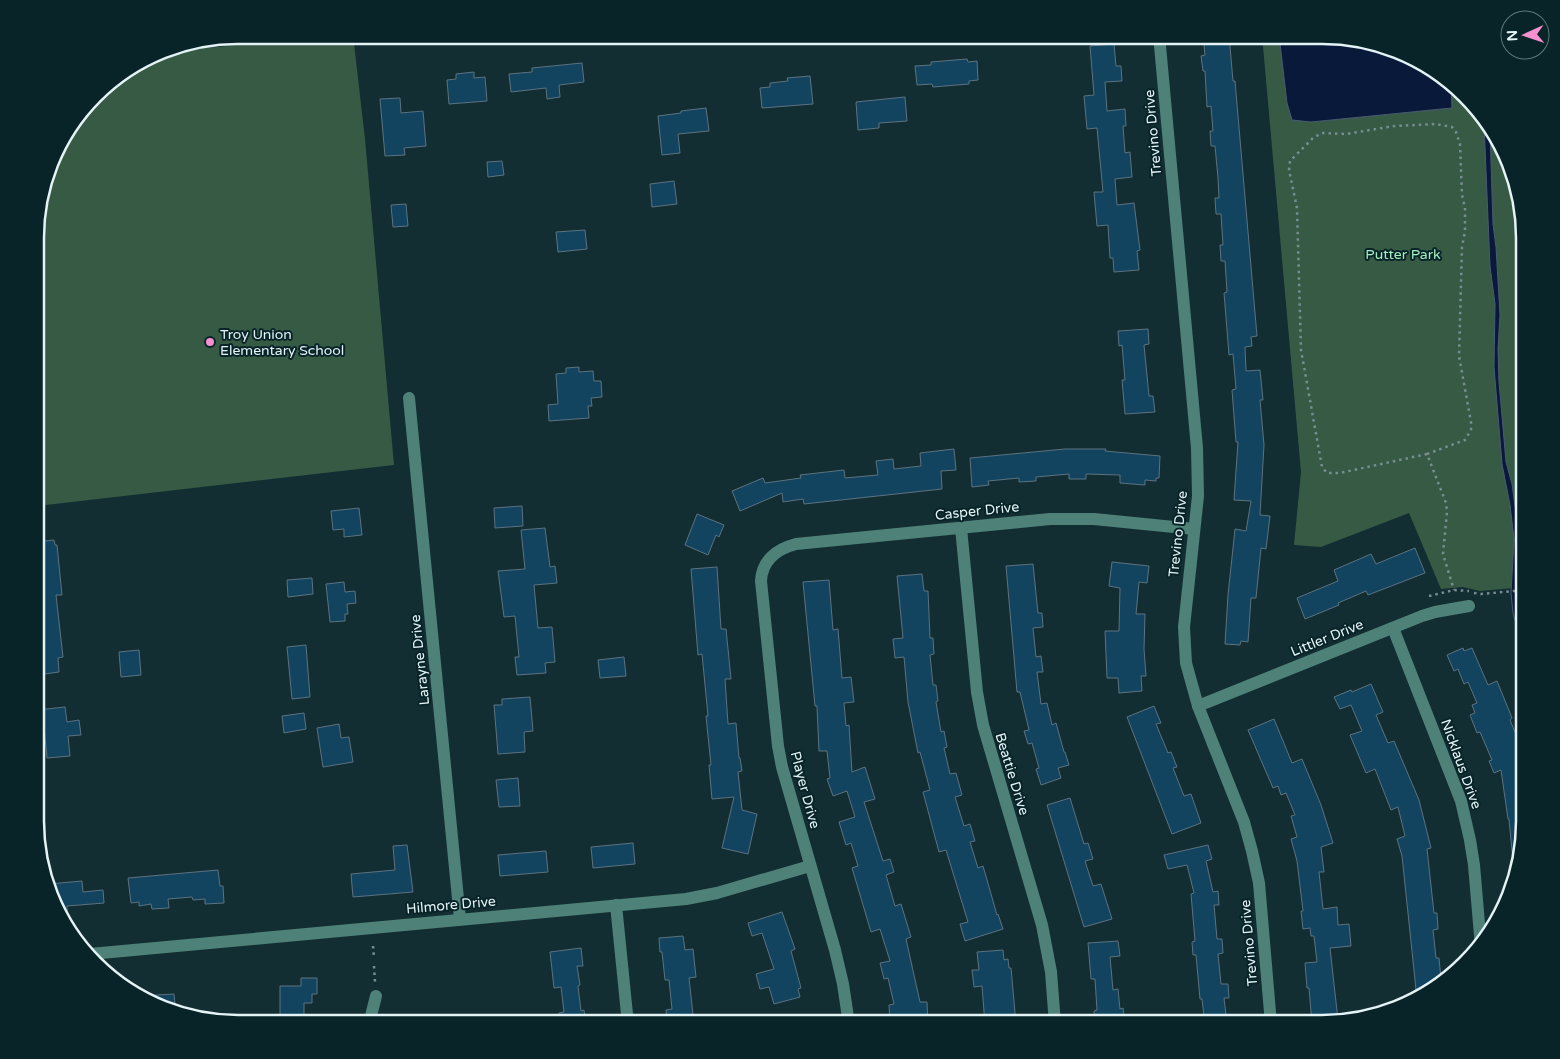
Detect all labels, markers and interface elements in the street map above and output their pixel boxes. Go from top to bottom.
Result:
north arrow [1500,10,1550,60]
text: N [1504,30,1521,42]
street label: Trevino Drive [1141,89,1165,177]
park label: Putter Park [1365,246,1441,263]
place label: Troy Union Elementary School [220,326,344,359]
marker: Troy Union Elementary School [204,336,216,348]
street label: Trevino Drive [1165,490,1191,578]
street label: Casper Drive [934,498,1020,524]
street label: Larayne Drive [407,614,433,706]
street label: Littler Drive [1288,616,1366,660]
street label: Nicklaus Drive [1437,717,1485,811]
street label: Beattie Drive [991,731,1033,817]
street label: Player Drive [787,749,824,831]
street label: Hilmore Drive [405,893,497,917]
street label: Trevino Drive [1237,899,1261,987]

